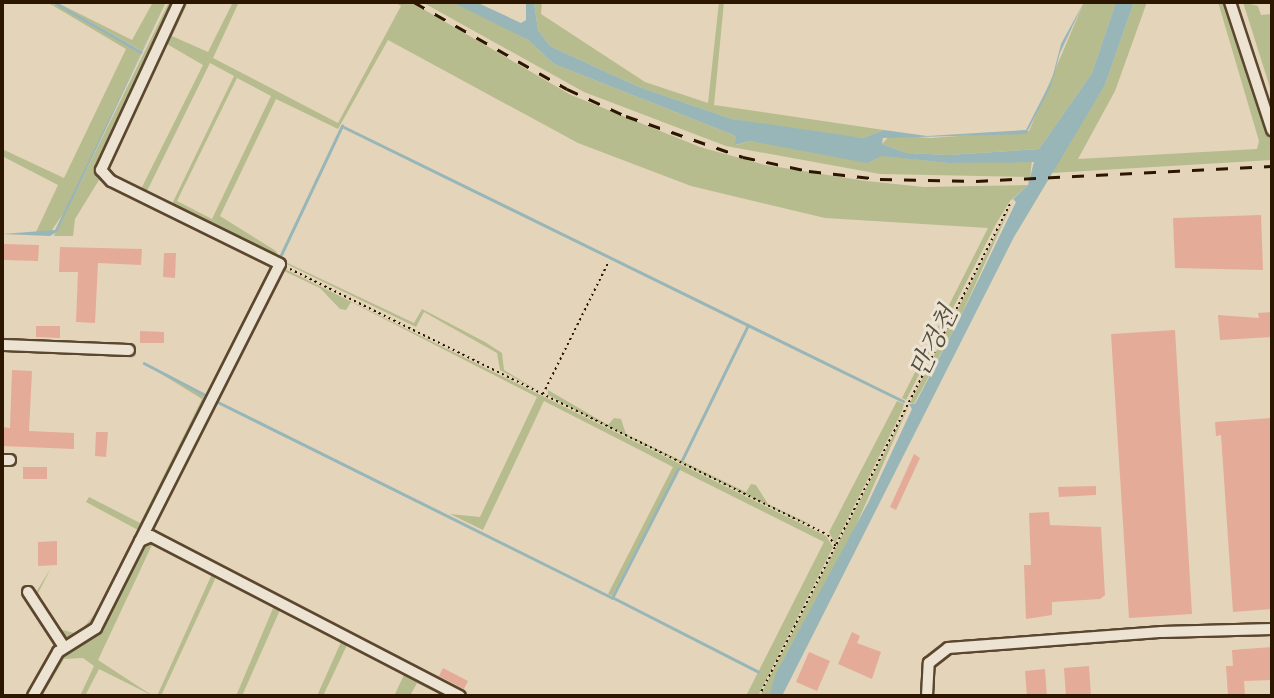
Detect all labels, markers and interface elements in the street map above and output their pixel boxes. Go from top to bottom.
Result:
water label: 만겅천 [903,301,965,383]

